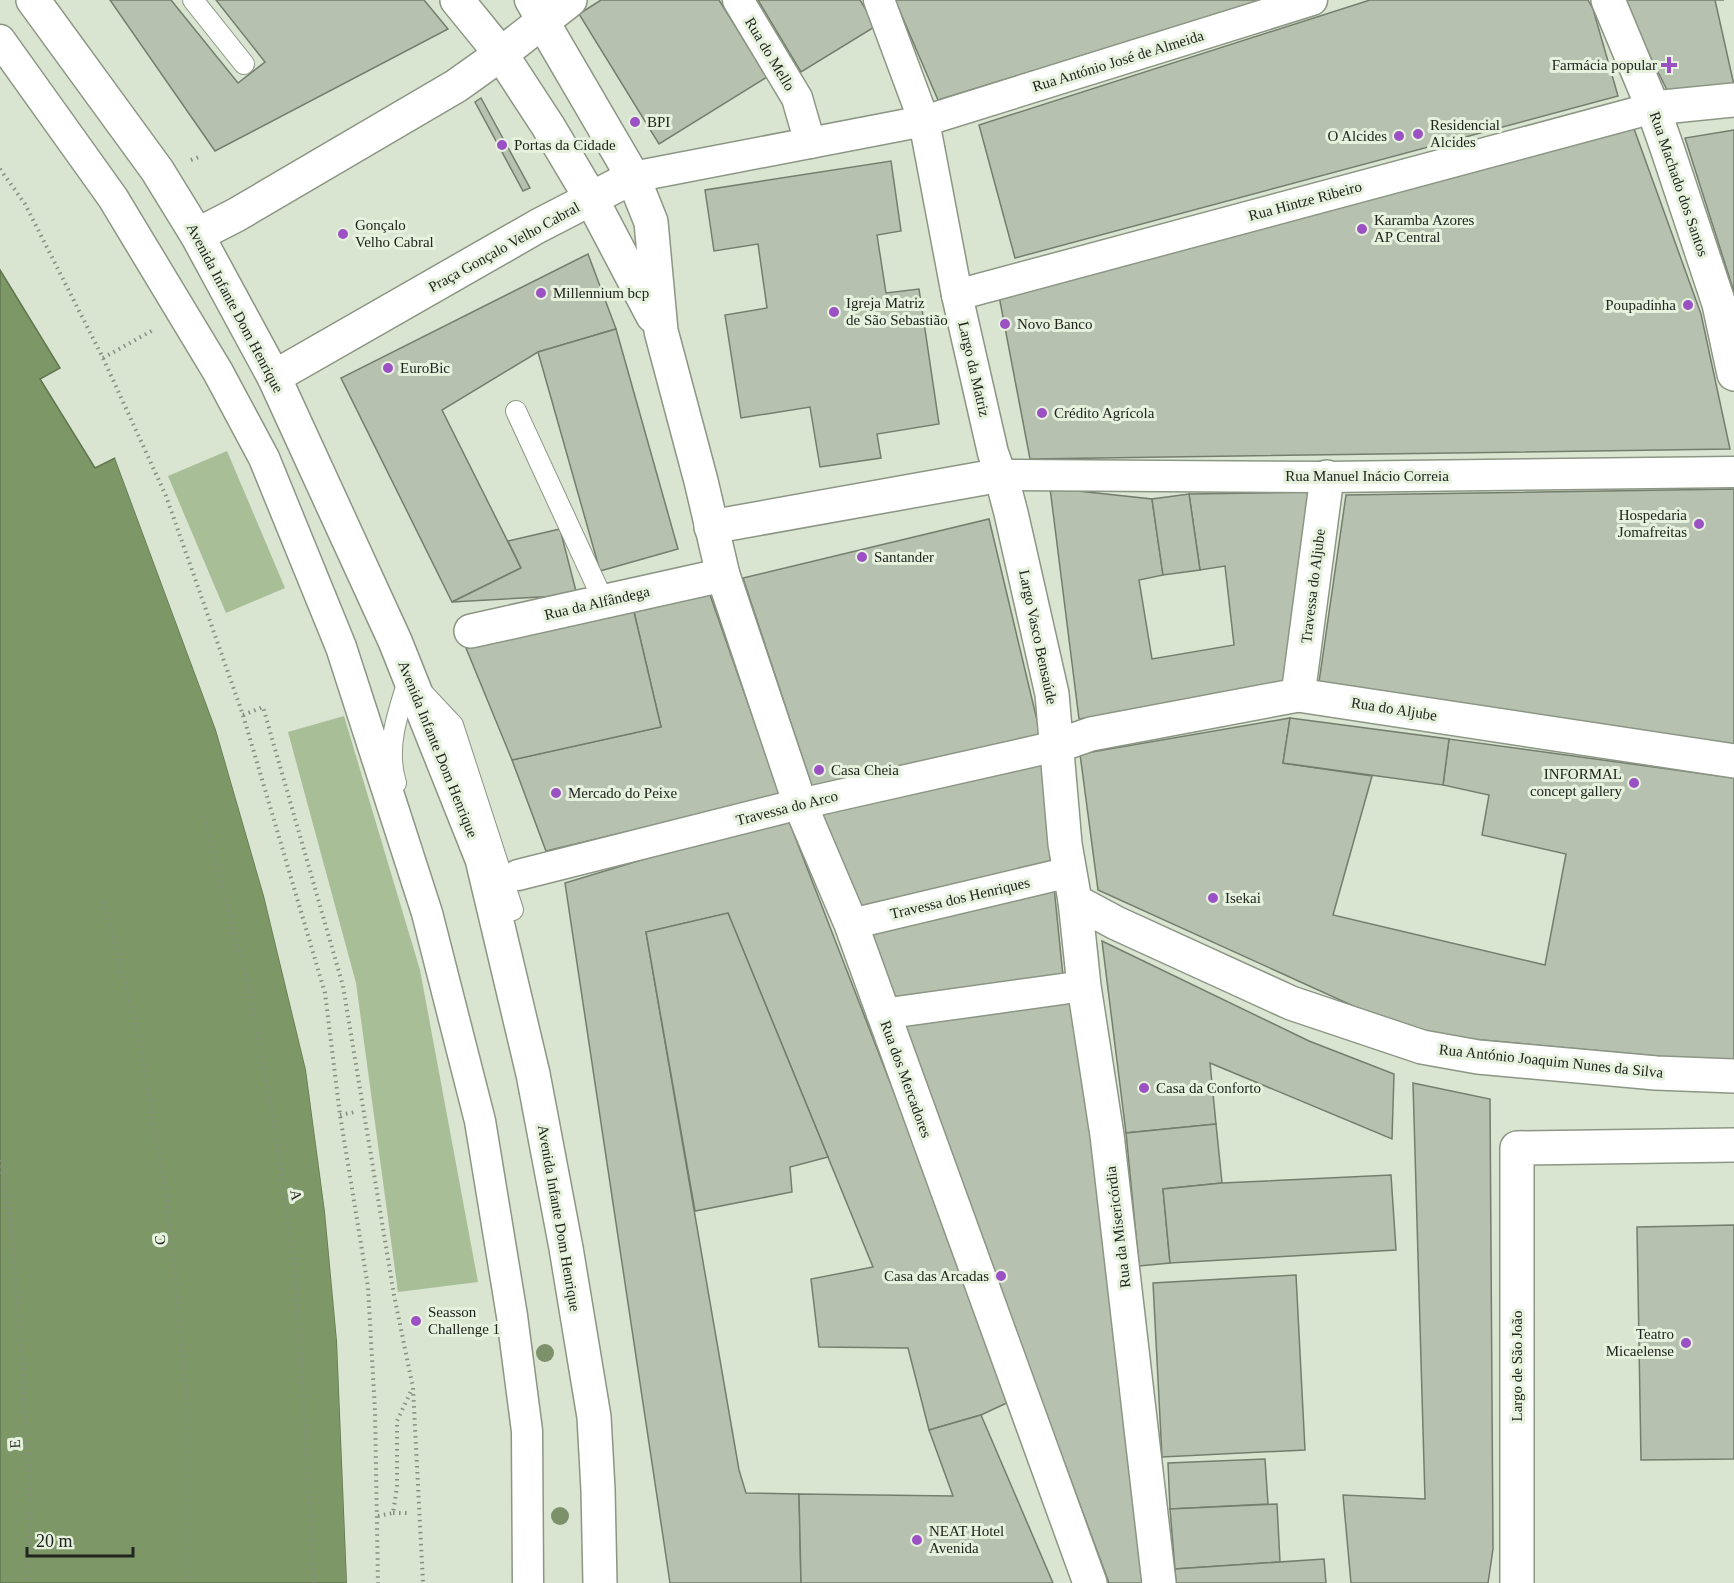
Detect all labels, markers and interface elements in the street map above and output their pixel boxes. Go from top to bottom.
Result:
street label: Rua do Mello [742,15,798,93]
street label: Rua António José de Almeida [1030,27,1206,95]
place label: Farmácia popular [1552,57,1657,73]
marker: Farmácia popular [1662,58,1676,72]
street label: Rua Machado dos Santos [1647,109,1711,259]
place label: BPI [647,114,670,130]
marker: BPI [628,115,642,129]
place label: Residencial Alcides [1430,117,1500,150]
marker: Residencial Alcides [1411,127,1425,141]
place label: O Alcides [1327,128,1387,144]
marker: O Alcides [1392,129,1406,143]
place label: Portas da Cidade [514,137,616,153]
marker: Portas da Cidade [495,138,509,152]
street label: Rua Hintze Ribeiro [1247,178,1363,224]
street label: Praça Gonçalo Velho Cabral [426,199,582,295]
place label: Karamba Azores AP Central [1374,212,1475,245]
place label: Gonçalo Velho Cabral [355,217,434,250]
street label: Avenida Infante Dom Henrique [184,221,287,396]
marker: Karamba Azores AP Central [1355,222,1369,236]
marker: Gonçalo Velho Cabral [336,227,350,241]
place label: Millennium bcp [553,285,649,301]
marker: Millennium bcp [534,286,548,300]
place label: Igreja Matriz de São Sebastião [846,295,948,328]
place label: Poupadinha [1605,297,1676,313]
marker: Poupadinha [1681,298,1695,312]
marker: Igreja Matriz de São Sebastião [827,305,841,319]
place label: Novo Banco [1017,316,1092,332]
marker: Novo Banco [998,317,1012,331]
street label: Largo da Matriz [955,320,993,418]
place label: EuroBic [400,360,450,376]
marker: EuroBic [381,361,395,375]
place label: Crédito Agrícola [1054,405,1155,421]
marker: Crédito Agrícola [1035,406,1049,420]
street label: Rua Manuel Inácio Correia [1285,468,1449,484]
place label: Hospedaria Jomafreitas [1618,507,1687,540]
marker: Hospedaria Jomafreitas [1692,517,1706,531]
street label: Travessa do Aljube [1298,527,1328,644]
place label: Santander [874,549,934,565]
marker: Santander [855,550,869,564]
street label: Largo Vasco Bensaúde [1016,568,1060,706]
street label: Rua da Alfândega [543,583,651,623]
street label: Avenida Infante Dom Henrique [395,658,481,840]
street label: Rua do Aljube [1350,694,1438,724]
place label: Casa Cheia [831,762,899,778]
marker: Casa Cheia [812,763,826,777]
place label: INFORMAL concept gallery [1530,766,1622,799]
marker: INFORMAL concept gallery [1627,776,1641,790]
place label: Mercado do Peixe [568,785,677,801]
marker: Mercado do Peixe [549,786,563,800]
street label: Travessa do Arco [734,788,840,828]
street label: Travessa dos Henriques [889,874,1032,922]
place label: Isekai [1225,890,1261,906]
marker: Isekai [1206,891,1220,905]
street label: Rua dos Mercadores [877,1018,935,1140]
street label: Rua António Joaquim Nunes da Silva [1438,1041,1664,1081]
place label: Casa da Conforto [1156,1080,1261,1096]
marker: Casa da Conforto [1137,1081,1151,1095]
street label: Avenida Infante Dom Henrique [535,1123,583,1313]
street label: Rua da Misericórdia [1103,1165,1133,1289]
street label: A [287,1188,305,1202]
street label: C [152,1234,168,1246]
place label: Casa das Arcadas [884,1268,989,1284]
marker: Casa das Arcadas [994,1269,1008,1283]
place label: Seasson Challenge 1 [428,1304,500,1337]
street label: Largo de São João [1509,1311,1525,1421]
marker: Seasson Challenge 1 [409,1314,423,1328]
place label: Teatro Micaelense [1606,1326,1674,1359]
marker: Teatro Micaelense [1679,1336,1693,1350]
street label: E [7,1439,23,1449]
scale bar [27,1520,134,1558]
place label: NEAT Hotel Avenida [929,1523,1004,1556]
text: 20 m [36,1531,73,1551]
marker: NEAT Hotel Avenida [910,1533,924,1547]

